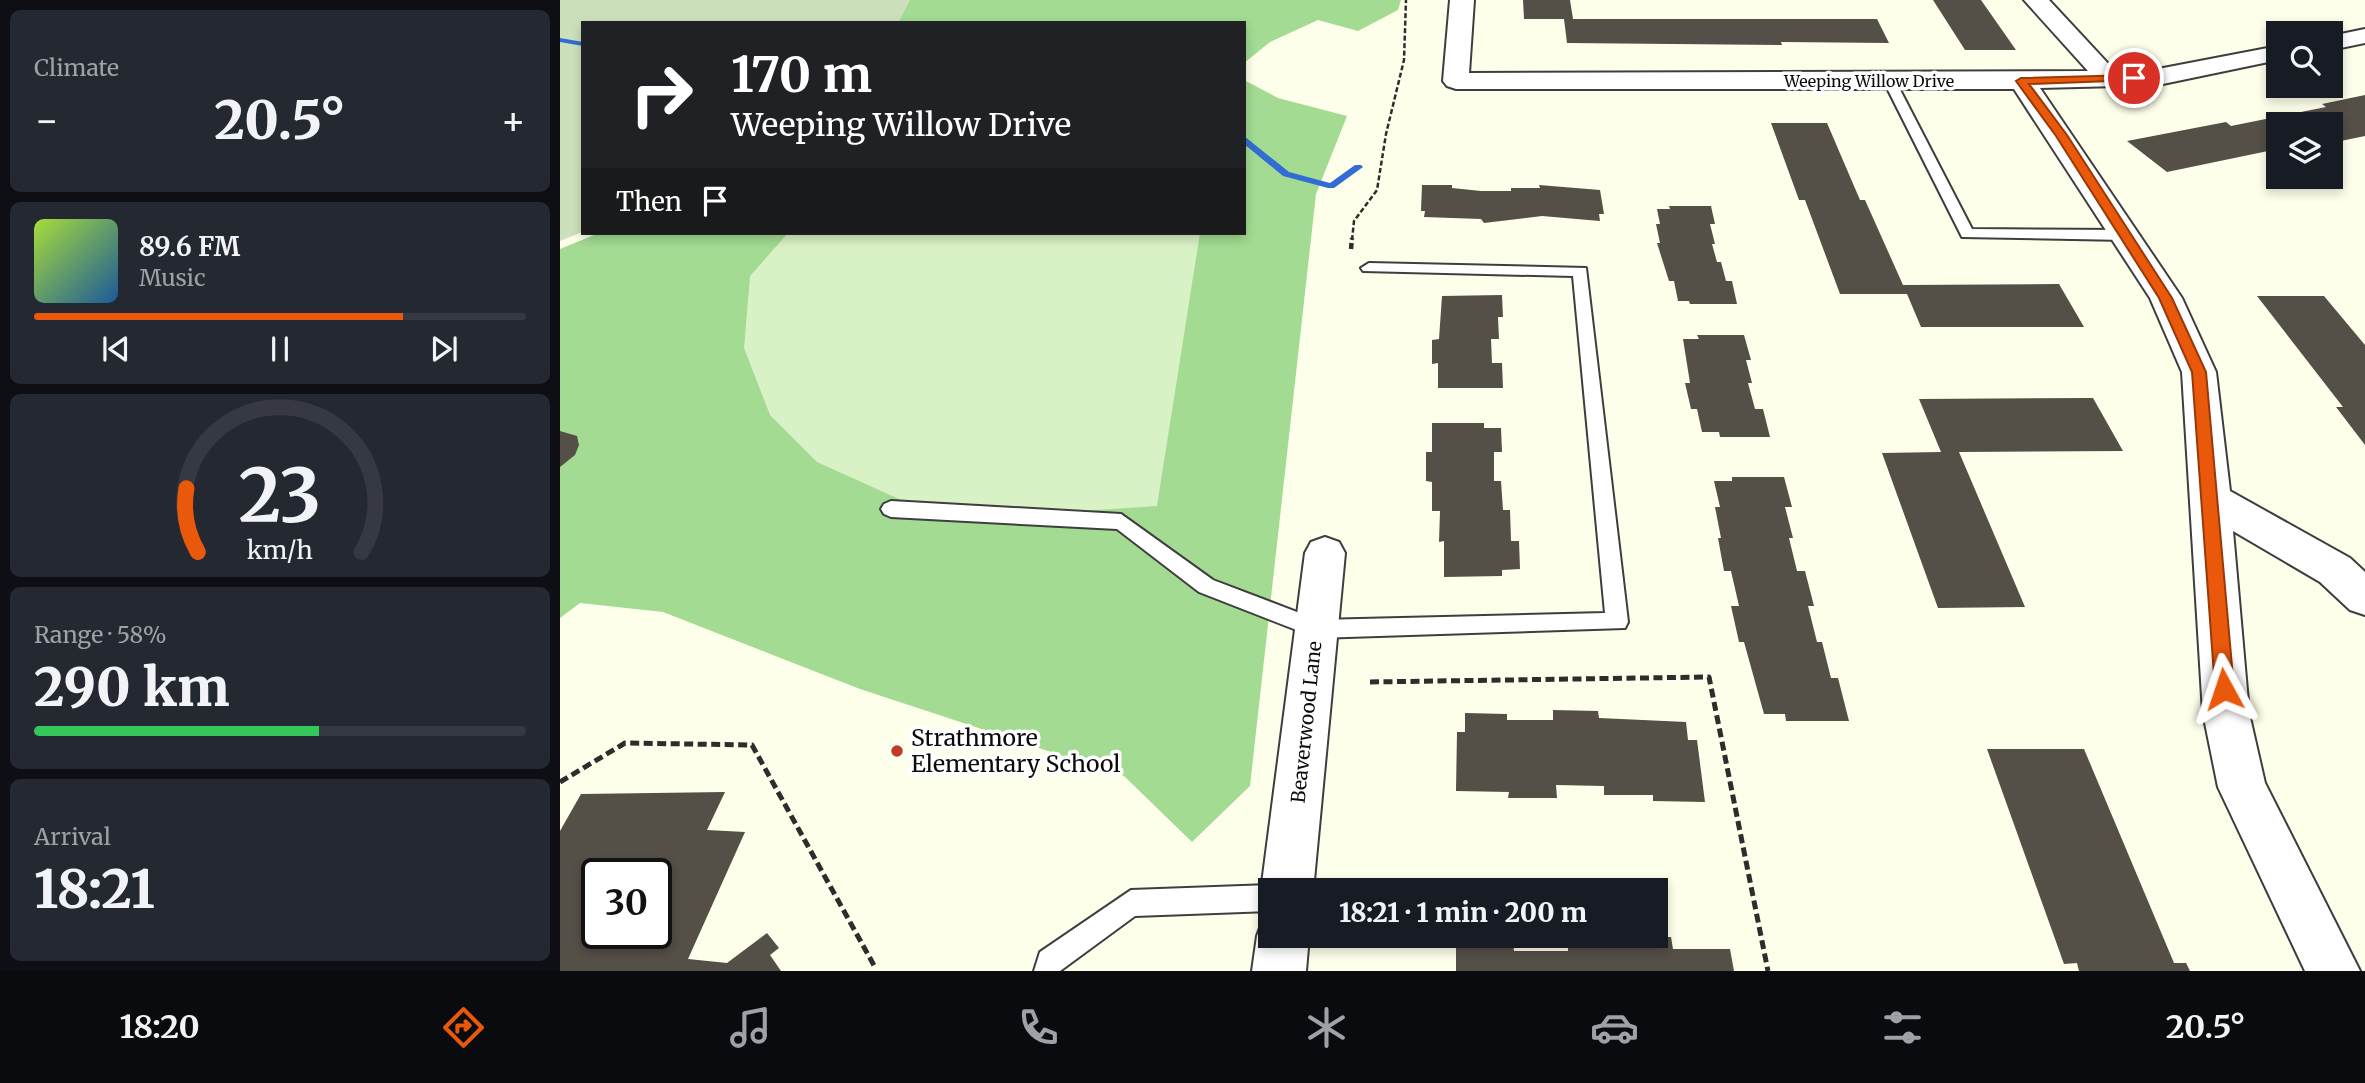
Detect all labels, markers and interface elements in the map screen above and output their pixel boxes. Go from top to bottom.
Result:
map controls [2266,21,2343,189]
button: search [2266,21,2343,98]
text: 170 m [731,44,872,105]
pin [2104,48,2164,108]
icon: right [616,49,707,140]
text: Climate [34,53,119,82]
icon: arrive [2115,59,2153,97]
street label: Weeping Willow Drive [1783,71,1954,91]
text: 20.5° [214,88,346,153]
text: − [34,97,59,144]
text: + [501,97,526,144]
text: Weeping Willow Drive [731,105,1071,145]
button: layers [2266,112,2343,189]
icon: arrive [696,182,734,220]
text: Then [616,185,682,218]
text: 89.6 FM [139,230,240,263]
text: Music [139,263,206,292]
icon: previous [97,330,135,368]
icon: pause [261,330,299,368]
icon: next [425,330,463,368]
text: 23 [239,450,321,542]
text: km/h [247,533,313,565]
text: Range · 58% [34,620,167,649]
street label: Beaverwood Lane [1286,640,1326,804]
position arrow [2187,652,2261,726]
text: 290 km [34,655,229,720]
place label: Strathmore Elementary School [911,723,1120,778]
marker: Strathmore Elementary School [889,743,905,759]
text: Arrival [34,822,111,851]
text: 18:21 [34,857,155,922]
speed limit sign: 30 [581,858,672,949]
text: 18:21 · 1 min · 200 m [1339,896,1587,929]
icon: directions [439,1003,488,1052]
icon: music [726,1003,775,1052]
icon: phone [1014,1003,1063,1052]
icon: climate [1302,1003,1351,1052]
icon: car [1590,1003,1639,1052]
icon: filters [1878,1003,1927,1052]
text: 18:20 [119,1007,200,1047]
text: 20.5° [2166,1007,2246,1047]

